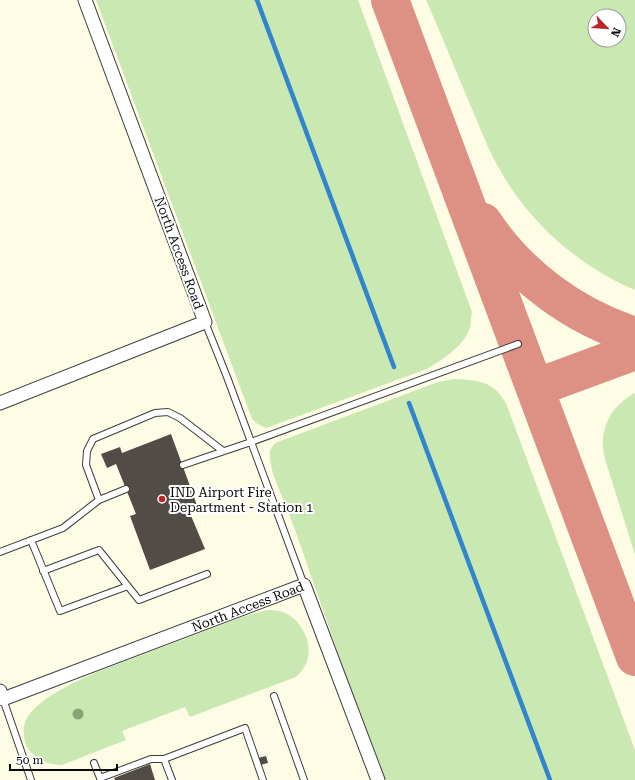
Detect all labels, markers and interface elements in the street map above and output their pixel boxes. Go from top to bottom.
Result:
north arrow [587,8,627,48]
text: N [608,25,623,39]
street label: North Access Road [152,195,207,312]
place label: IND Airport Fire Department - Station 1 [170,485,313,515]
marker: IND Airport Fire Department - Station 1 [157,494,167,504]
street label: North Access Road [189,578,306,634]
scale bar [10,746,117,772]
text: 50 m [16,753,43,767]

